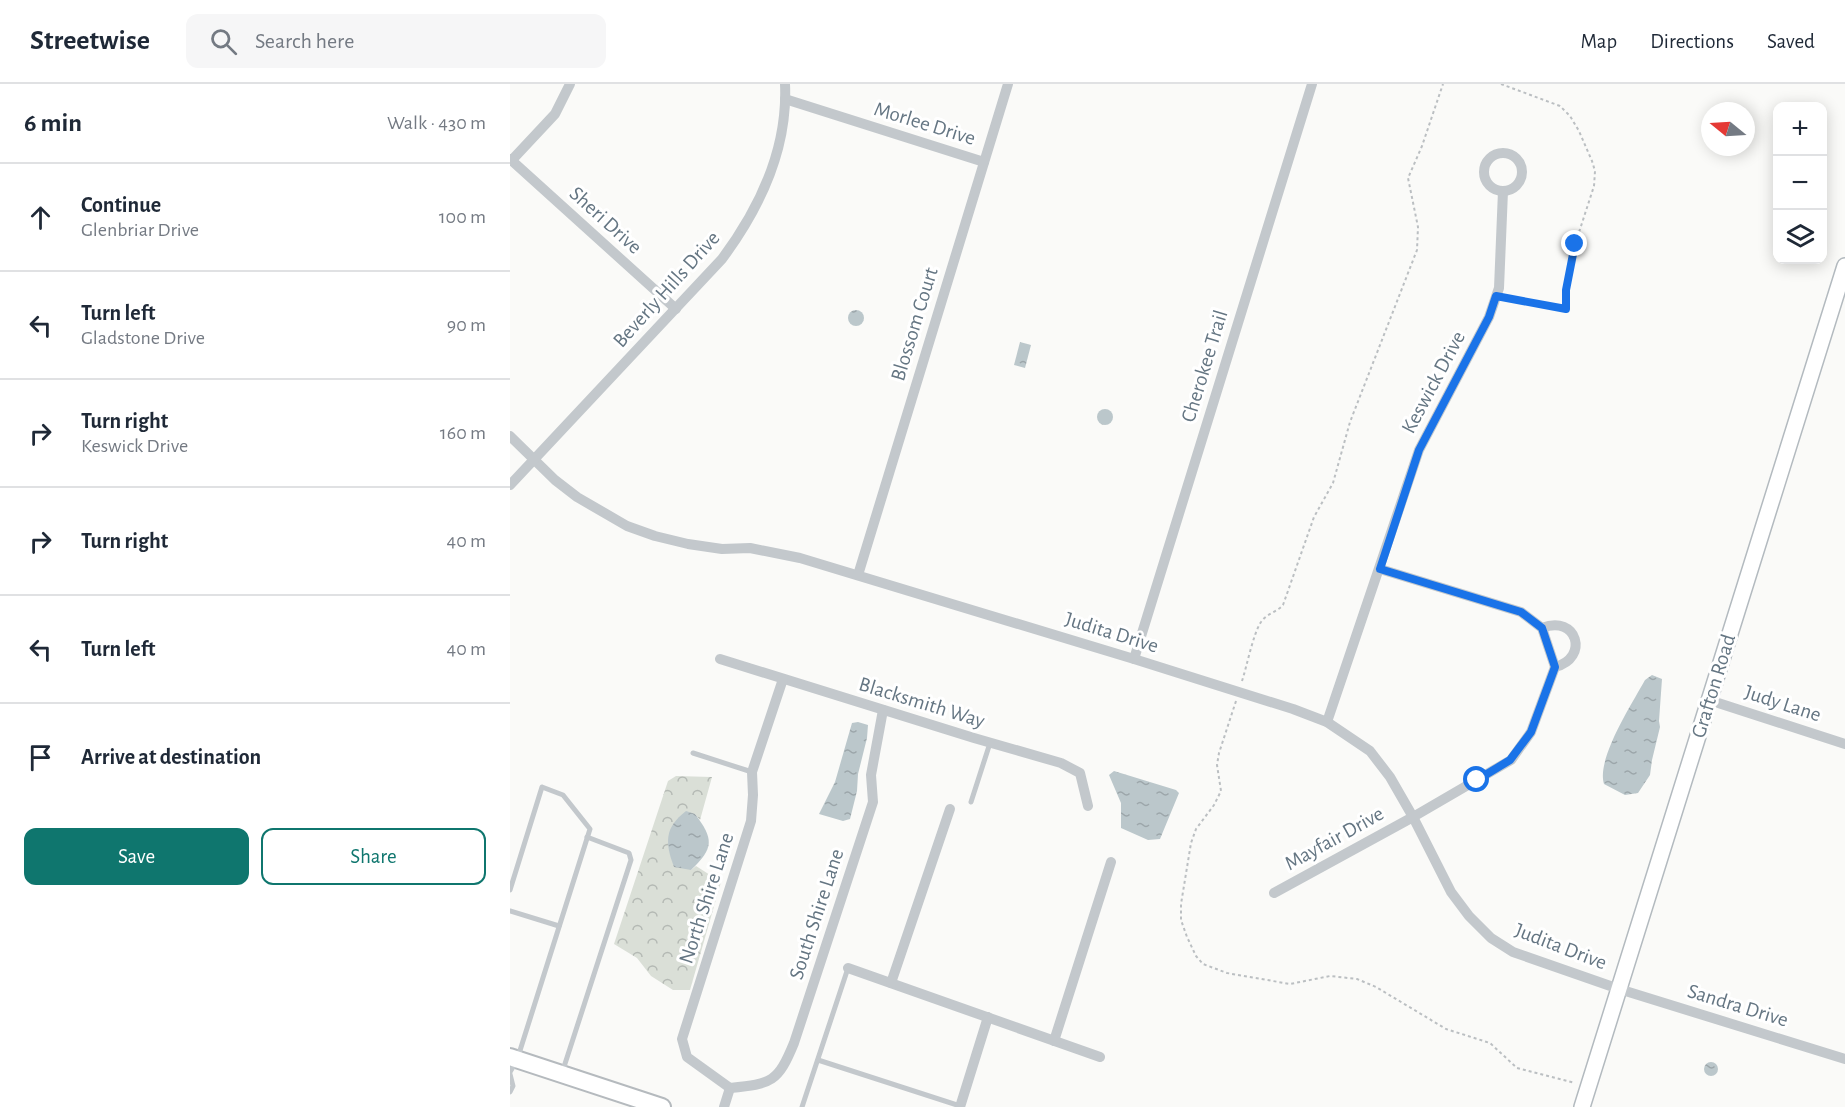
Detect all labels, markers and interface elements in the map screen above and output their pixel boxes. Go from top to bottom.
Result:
search box [186,14,606,68]
icon: search [207,25,240,58]
text: Streetwise [30,27,150,55]
text: Search here [255,30,354,52]
text: Map [1581,31,1617,52]
text: Directions [1650,31,1734,52]
text: Saved [1767,31,1815,52]
street label: Morlee Drive [872,98,978,149]
north arrow [1701,102,1755,156]
map controls [1773,102,1827,264]
button: + [1773,102,1827,156]
text: 6 min [24,110,82,136]
text: Walk · 430 m [387,113,486,133]
button: − [1773,156,1827,210]
street label: Sheri Drive [565,183,646,258]
text: Continue [81,194,161,216]
icon: ahead [24,201,57,234]
text: 100 m [439,207,486,227]
button: layers [1773,210,1827,264]
text: Glenbriar Drive [81,220,199,240]
street label: Beverly Hills Drive [609,227,724,351]
route end [1561,230,1587,256]
street label: Blossom Court [887,265,942,383]
text: Turn left [81,302,155,324]
street label: Cherokee Trail [1177,308,1231,425]
icon: left [24,309,57,342]
text: 90 m [447,315,486,335]
text: Gladstone Drive [81,328,205,348]
street label: Keswick Drive [1398,328,1469,437]
text: Turn right [81,410,168,432]
icon: right [24,417,57,450]
text: 160 m [440,423,486,443]
text: Keswick Drive [81,436,188,456]
icon: right [24,525,57,558]
text: Turn right [81,530,168,552]
text: 40 m [447,531,486,551]
street label: Judita Drive [1063,608,1161,657]
street label: Grafton Road [1688,632,1739,741]
icon: left [24,633,57,666]
text: Turn left [81,638,155,660]
text: 40 m [447,639,486,659]
street label: Blacksmith Way [856,673,987,732]
street label: Judy Lane [1742,681,1824,726]
icon: arrive [24,741,57,774]
text: Arrive at destination [81,746,261,768]
route start [1463,766,1489,792]
street label: Mayfair Drive [1281,803,1387,874]
button: Save [24,828,249,885]
button: Share [261,828,486,885]
street label: North Shire Lane [675,830,738,966]
street label: South Shire Lane [785,846,847,982]
street label: Judita Drive [1512,919,1610,974]
street label: Sandra Drive [1685,980,1791,1031]

